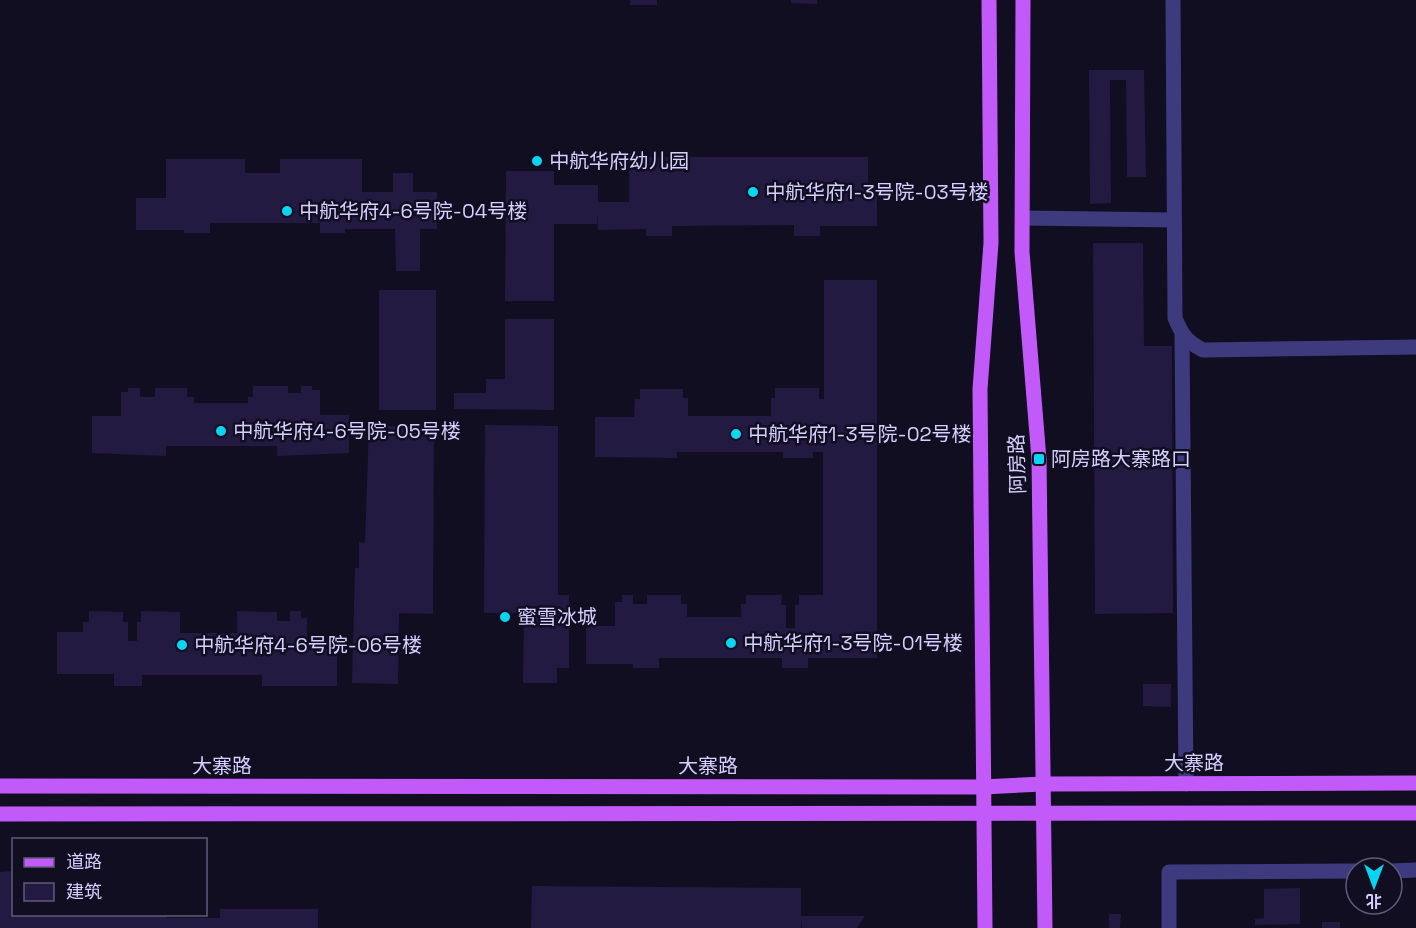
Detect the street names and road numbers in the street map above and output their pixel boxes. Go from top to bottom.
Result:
street label: 阿房路 [1003,434,1031,494]
street label: 大寨路 [1164,750,1224,776]
street label: 大寨路 [192,753,252,779]
street label: 大寨路 [678,753,738,779]

